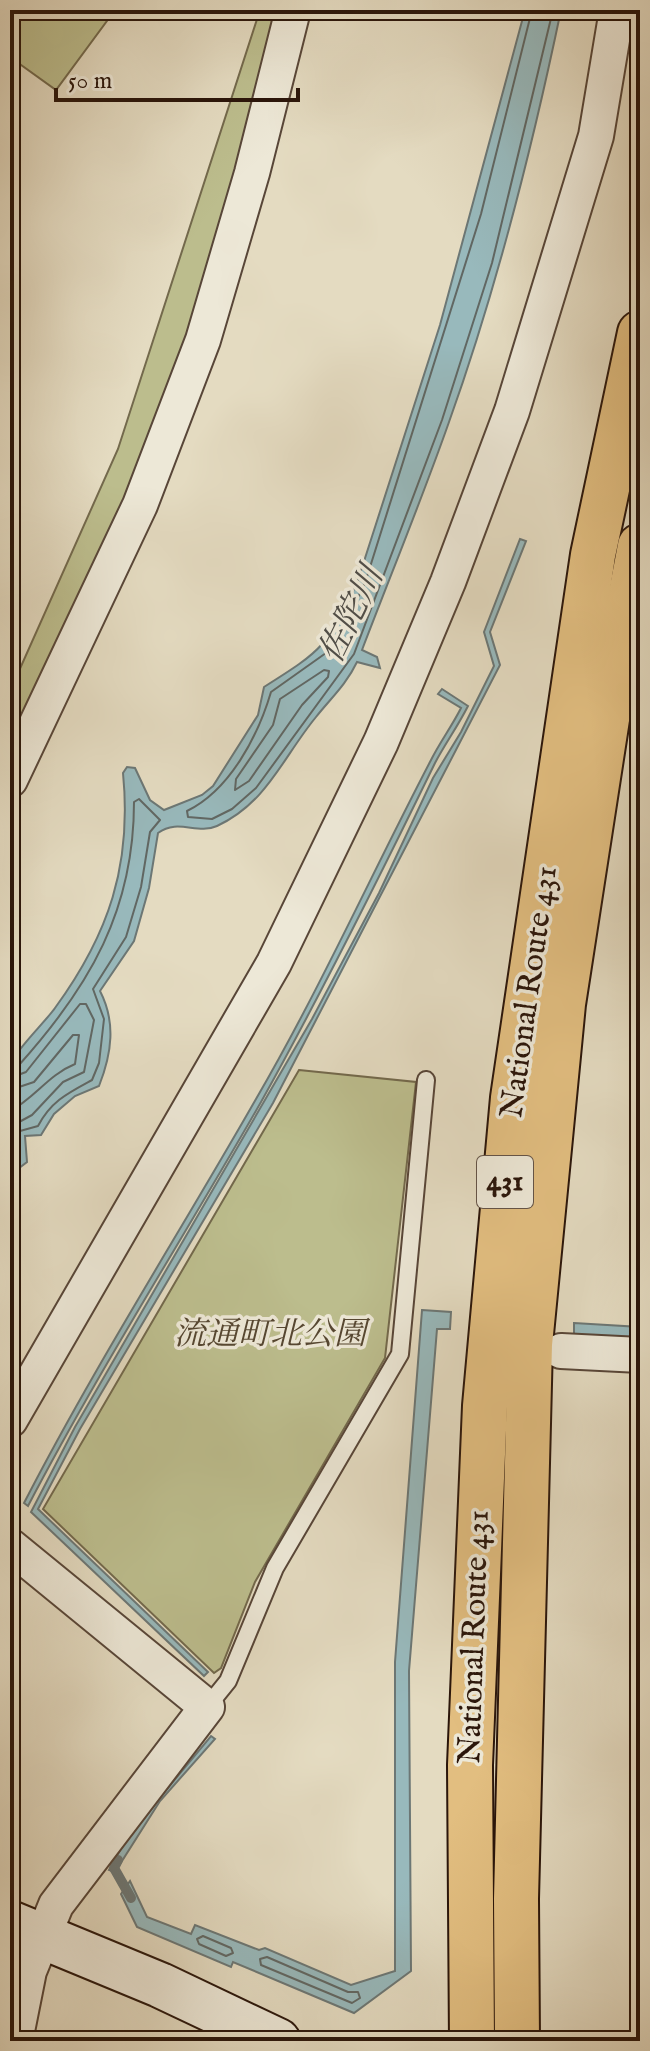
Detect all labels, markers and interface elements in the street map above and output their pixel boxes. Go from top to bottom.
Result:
scale bar [56,52,298,102]
text: 50 m [68,66,112,97]
water label: 佐陀川 [310,556,395,670]
street label: National Route 431 [492,863,568,1121]
road number: 431 [477,1156,533,1208]
park label: 流通町北公園 [174,1315,371,1356]
street label: National Route 431 [450,1509,500,1765]

